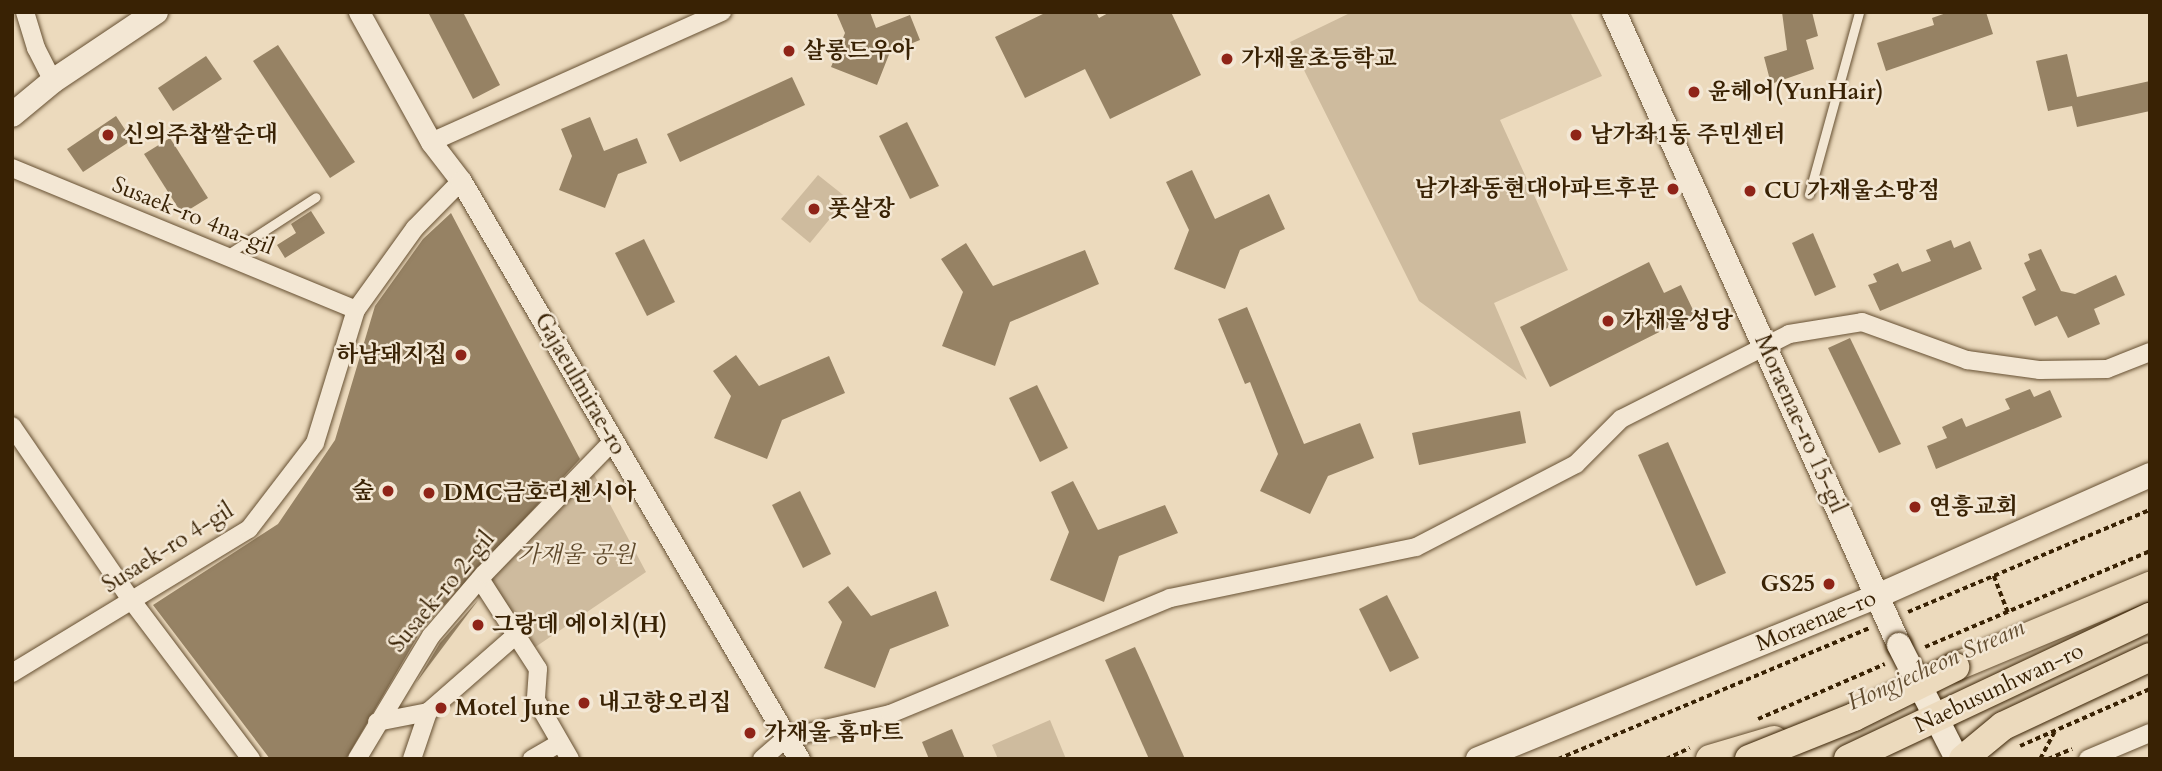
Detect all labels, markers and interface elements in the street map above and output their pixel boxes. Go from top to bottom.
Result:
place label: 살롱드우아 [803,37,914,65]
marker: 살롱드우아 [781,43,797,59]
place label: 가재울초등학교 [1241,45,1397,73]
marker: 가재울초등학교 [1219,51,1235,67]
place label: 윤헤어(YunHair) [1708,78,1884,106]
marker: 윤헤어(YunHair) [1686,84,1702,100]
place label: 신의주찹쌀순대 [122,121,278,149]
place label: 남가좌1동 주민센터 [1590,121,1786,149]
marker: 신의주찹쌀순대 [100,127,116,143]
marker: 남가좌1동 주민센터 [1568,127,1584,143]
street label: Susaek-ro 4na-gil [108,171,278,261]
place label: 남가좌동현대아파트후문 [1415,175,1659,203]
place label: CU 가재울소망점 [1764,177,1940,205]
marker: 남가좌동현대아파트후문 [1665,181,1681,197]
marker: CU 가재울소망점 [1742,183,1758,199]
place label: 풋살장 [828,195,895,223]
marker: 풋살장 [806,201,822,217]
place label: 가재울성당 [1622,307,1733,335]
street label: Gajaeulmirae-ro [528,308,632,460]
marker: 가재울성당 [1600,313,1616,329]
street label: Moraenae-ro 15-gil [1748,330,1852,518]
place label: 하남돼지집 [336,341,447,369]
marker: 하남돼지집 [453,347,469,363]
place label: 숲 [352,477,374,505]
place label: DMC금호리첸시아 [443,479,636,507]
marker: 숲 [380,483,396,499]
marker: DMC금호리첸시아 [421,485,437,501]
place label: 연흥교회 [1929,493,2018,521]
street label: Susaek-ro 4-gil [97,497,239,599]
marker: 연흥교회 [1907,499,1923,515]
street label: Susaek-ro 2-gil [384,526,500,658]
park label: 가재울 공원 [517,541,635,569]
place label: GS25 [1761,570,1815,598]
marker: GS25 [1821,576,1837,592]
street label: Moraenae-ro [1752,584,1880,658]
place label: 그랑데 에이치(H) [492,611,667,639]
water label: Hongjecheon Stream [1843,613,2029,717]
marker: 그랑데 에이치(H) [470,617,486,633]
street label: Naebusunhwan-ro [1910,637,2088,739]
place label: 내고향오리집 [598,689,731,717]
place label: Motel June [455,694,570,722]
marker: 내고향오리집 [576,695,592,711]
marker: Motel June [433,700,449,716]
place label: 가재울 홈마트 [764,719,903,747]
marker: 가재울 홈마트 [742,725,758,741]

